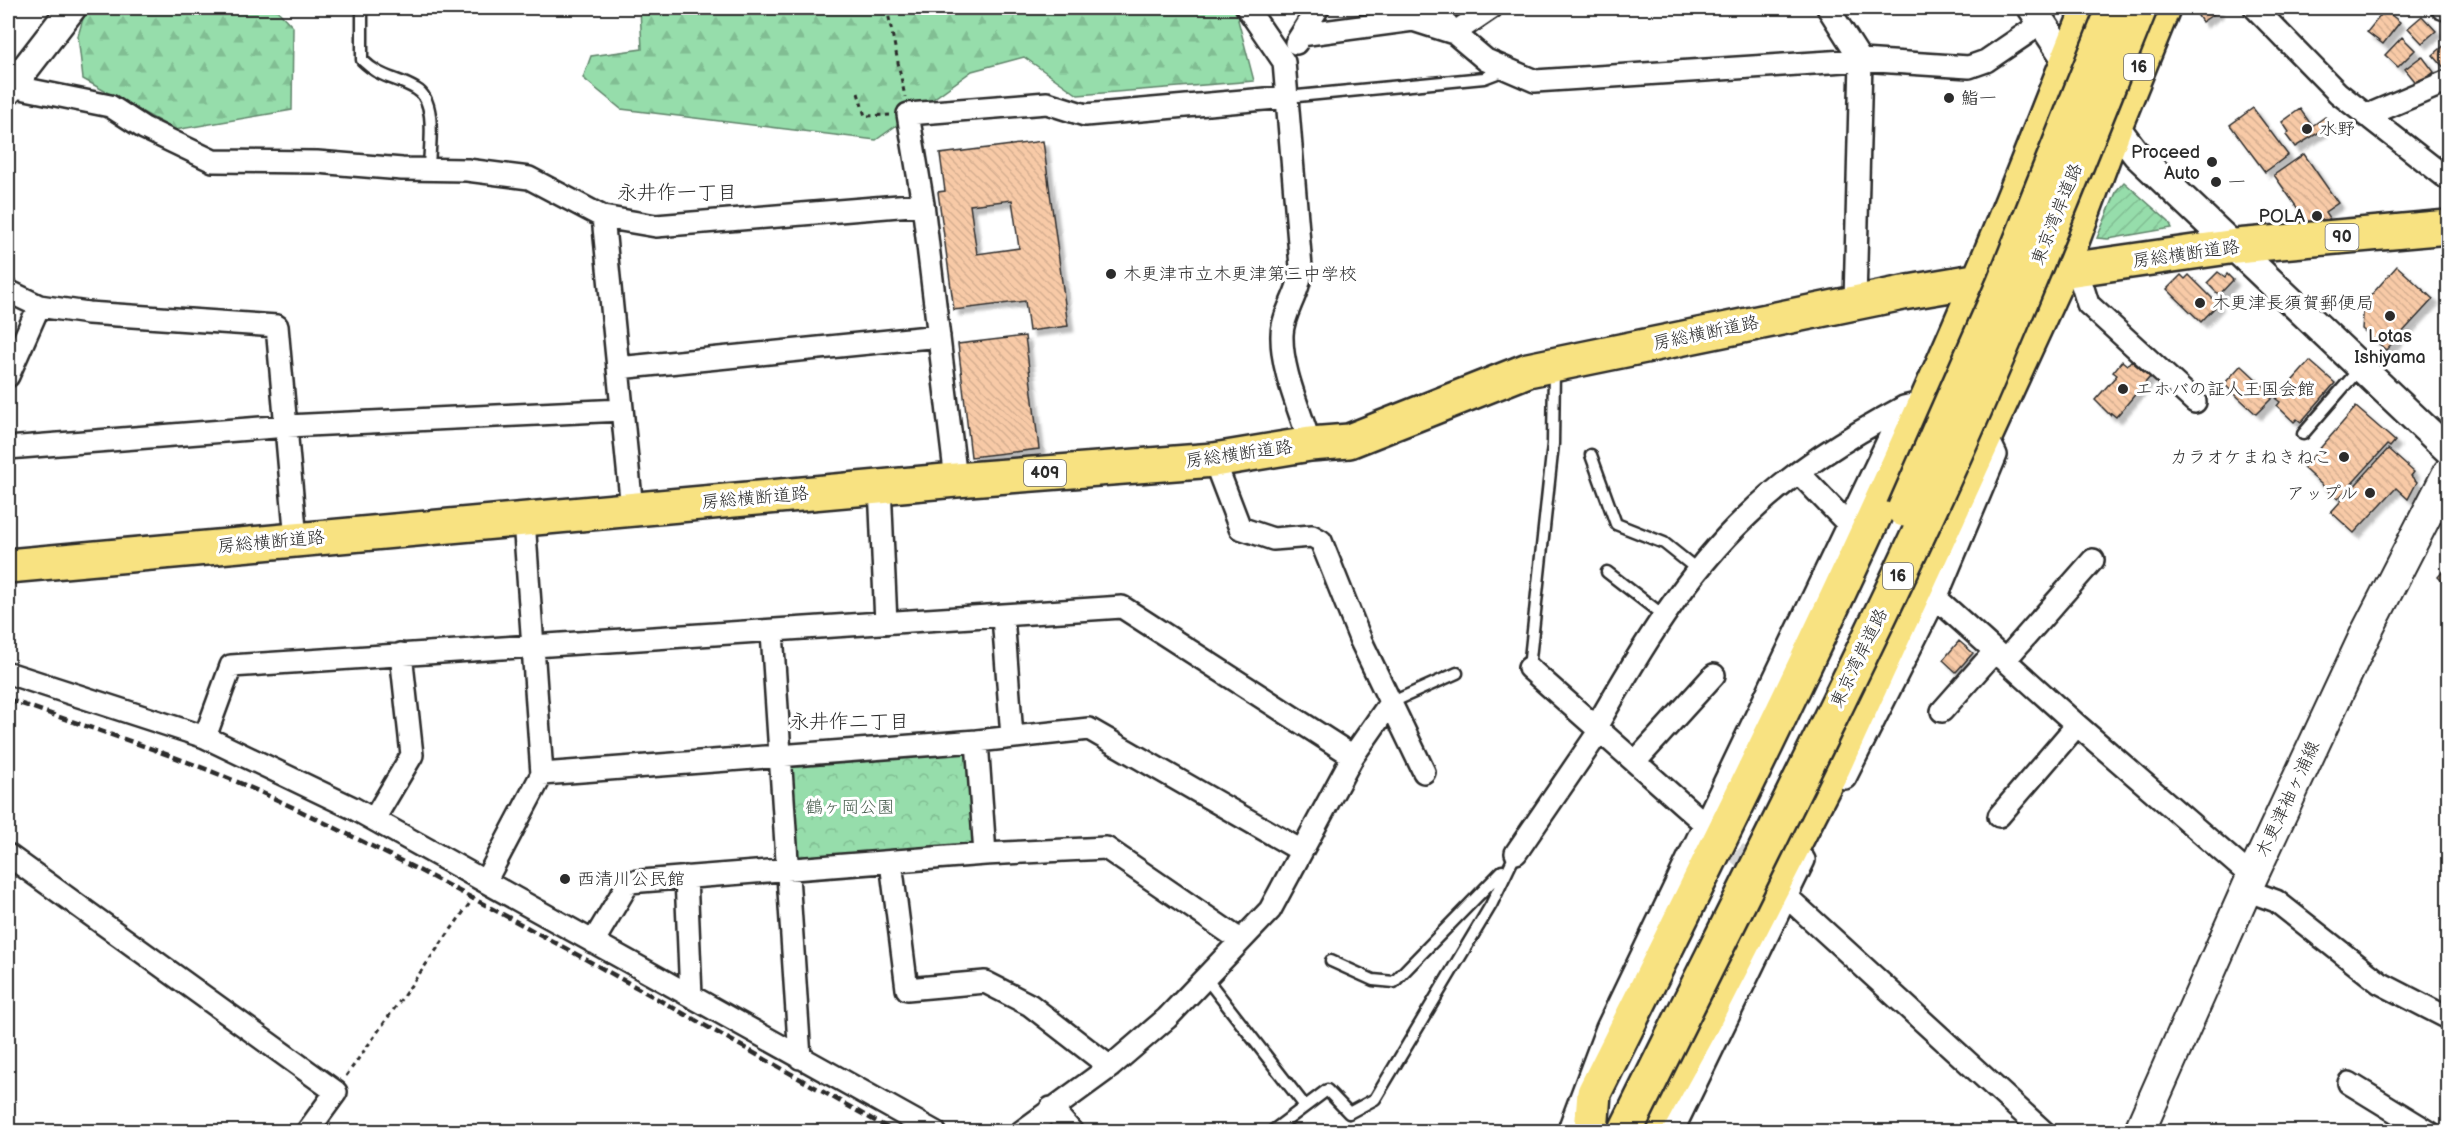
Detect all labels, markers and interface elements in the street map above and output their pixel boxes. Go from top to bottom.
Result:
road number: 16 [2124,54,2154,80]
place label: 鮨一 [1961,88,1997,109]
marker: 鮨一 [1942,91,1956,105]
place label: 水野 [2319,119,2355,140]
marker: 水野 [2300,122,2314,136]
place label: Proceed Auto [2131,142,2200,184]
marker: Proceed Auto [2205,155,2219,169]
street label: 東京湾岸道路 [2027,160,2087,268]
place label: 一 [2228,172,2246,193]
marker: 一 [2209,175,2223,189]
district label: 永井作一丁目 [617,181,737,205]
place label: POLA [2259,206,2305,227]
marker: POLA [2310,209,2324,223]
road number: 90 [2326,224,2358,250]
street label: 房総横断道路 [2131,236,2241,272]
place label: 木更津市立木更津第三中学校 [1123,264,1357,285]
marker: 木更津市立木更津第三中学校 [1104,267,1118,281]
place label: 木更津長須賀郵便局 [2212,293,2374,314]
marker: 木更津長須賀郵便局 [2193,296,2207,310]
marker: Lotas Ishiyama [2383,309,2397,323]
street label: 房総横断道路 [1651,312,1761,354]
place label: Lotas Ishiyama [2354,326,2426,368]
place label: エホバの証人王国会館 [2135,379,2315,400]
marker: エホバの証人王国会館 [2116,382,2130,396]
street label: 房総横断道路 [1184,436,1294,472]
place label: カラオケまねきねこ [2170,447,2332,468]
marker: カラオケまねきねこ [2337,450,2351,464]
road number: 409 [1024,460,1066,486]
street label: 房総横断道路 [700,483,810,513]
place label: アップル [2287,483,2358,504]
marker: アップル [2363,486,2377,500]
street label: 房総横断道路 [216,527,326,557]
road number: 16 [1883,563,1913,589]
street label: 東京湾岸道路 [1826,605,1892,711]
district label: 永井作二丁目 [789,710,909,734]
street label: 木更津袖ヶ浦線 [2252,737,2324,861]
park label: 鶴ヶ岡公園 [805,797,895,818]
place label: 西清川公民館 [577,869,685,890]
marker: 西清川公民館 [558,872,572,886]

